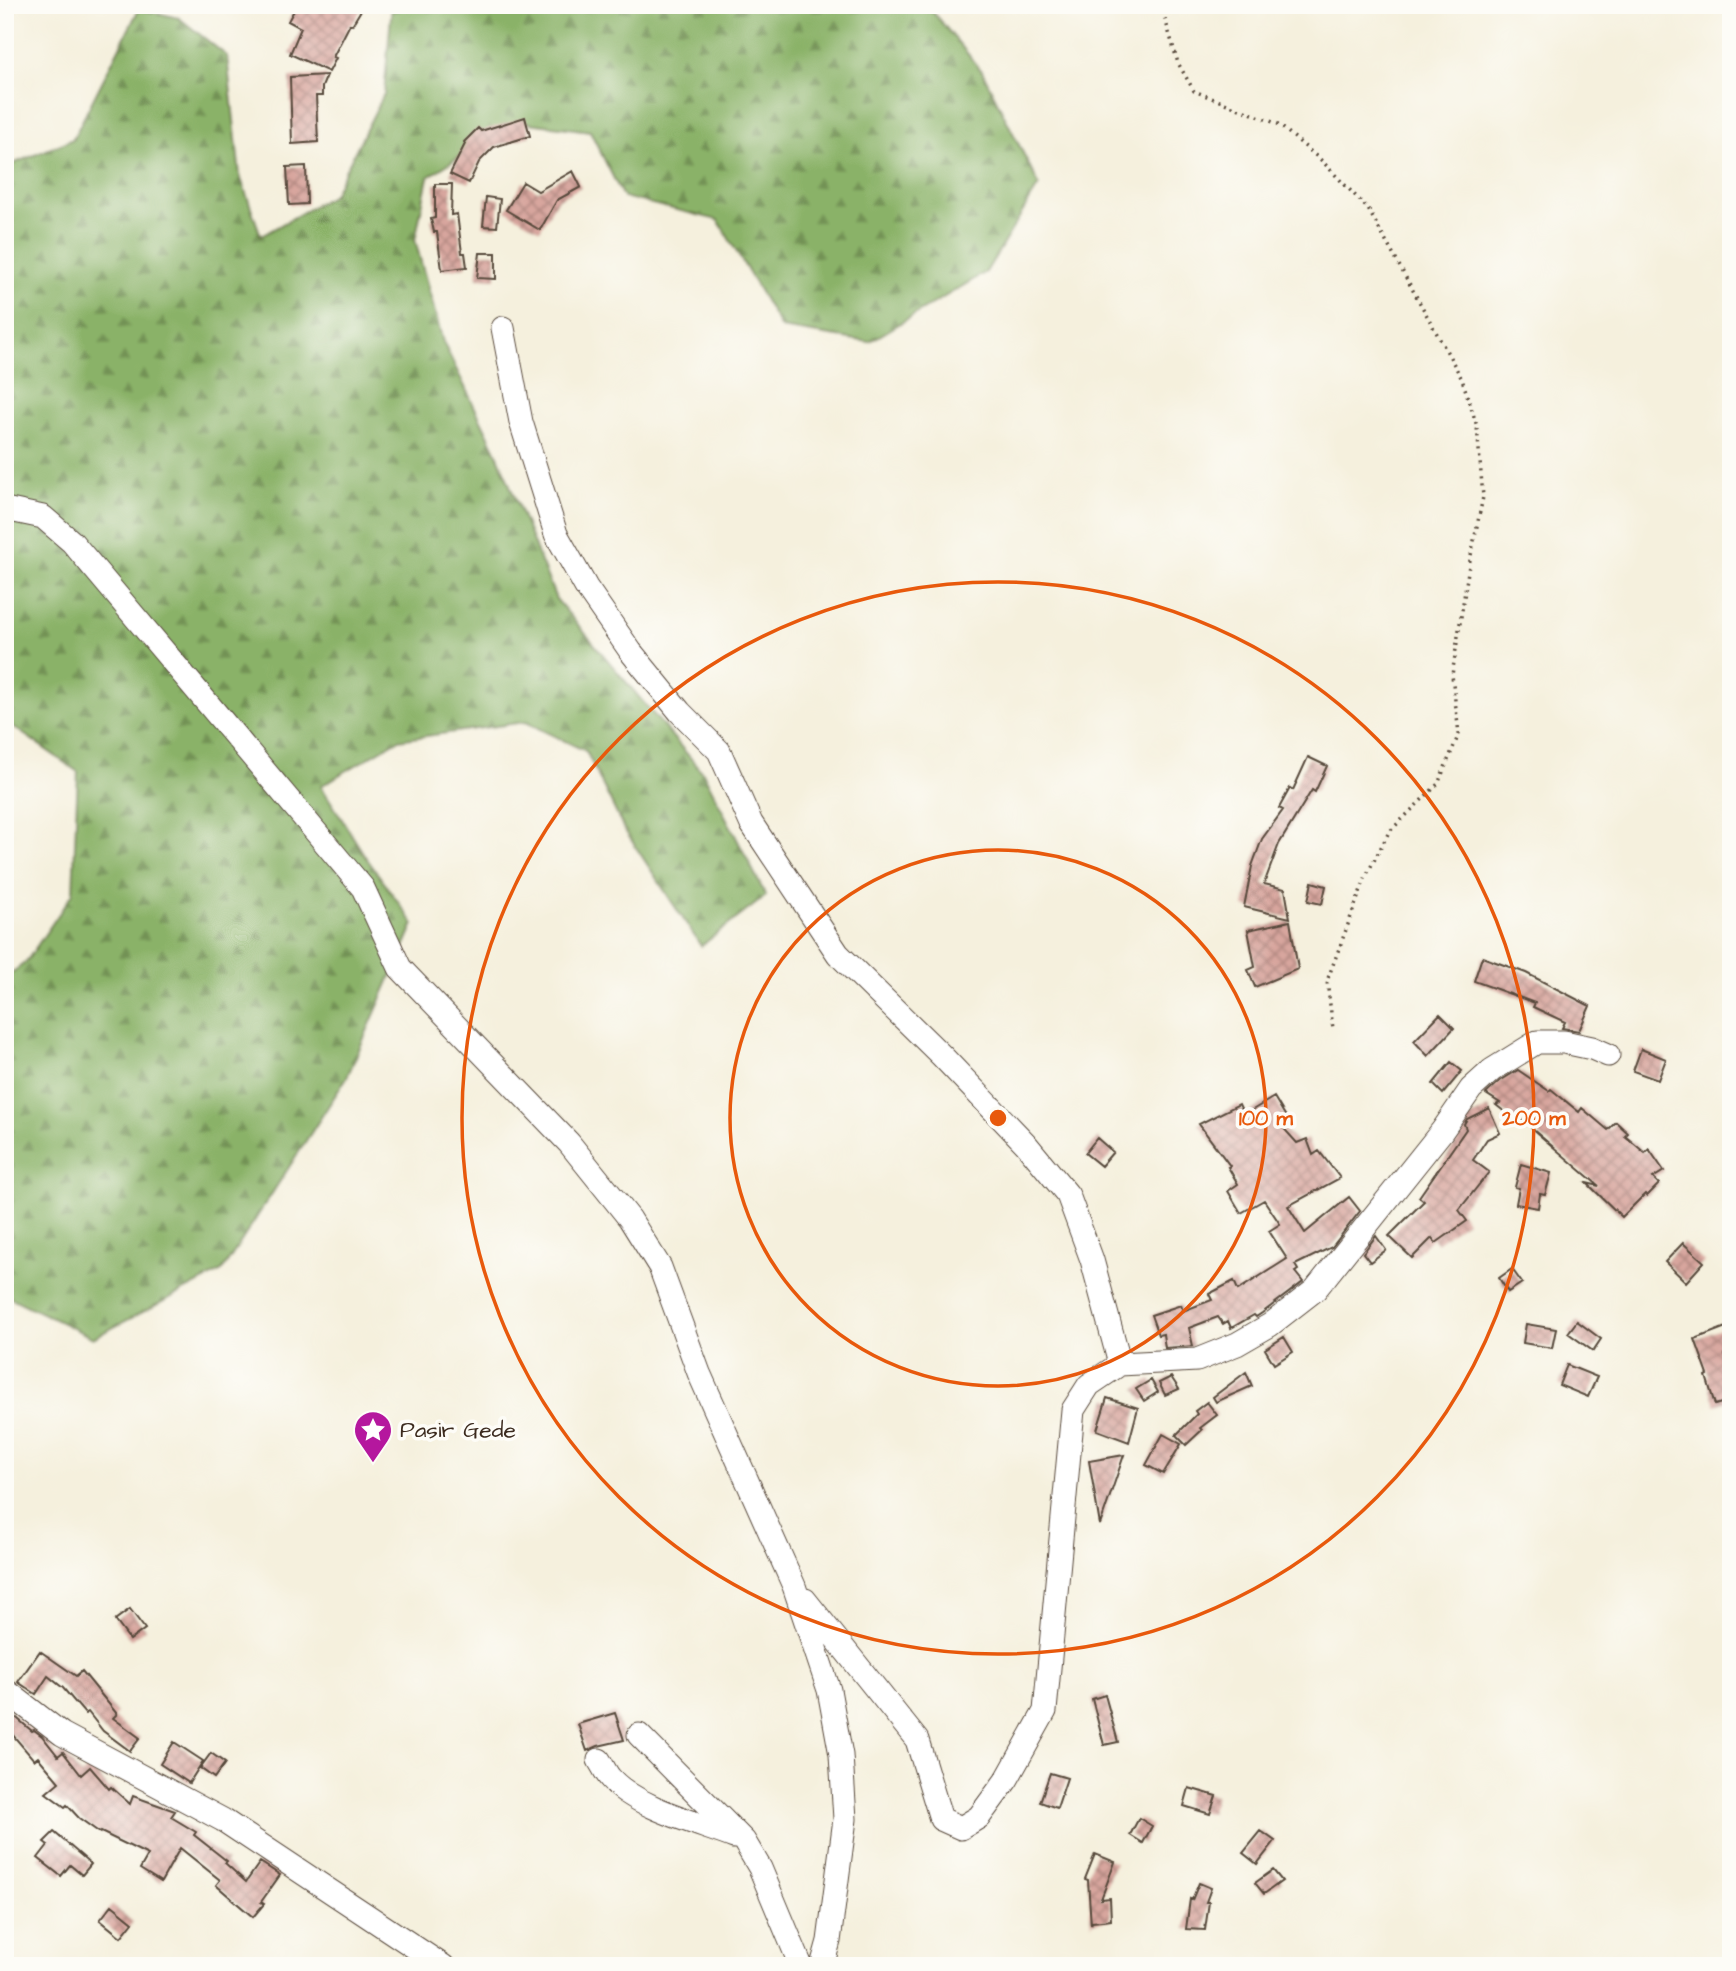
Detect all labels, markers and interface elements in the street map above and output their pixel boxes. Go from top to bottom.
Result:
text: 100 m [1239,1104,1294,1133]
text: 200 m [1501,1104,1566,1133]
centre of rings [986,1106,1010,1130]
place icon: Pasir Gede [352,1409,394,1464]
place label: Pasir Gede [400,1414,516,1446]

